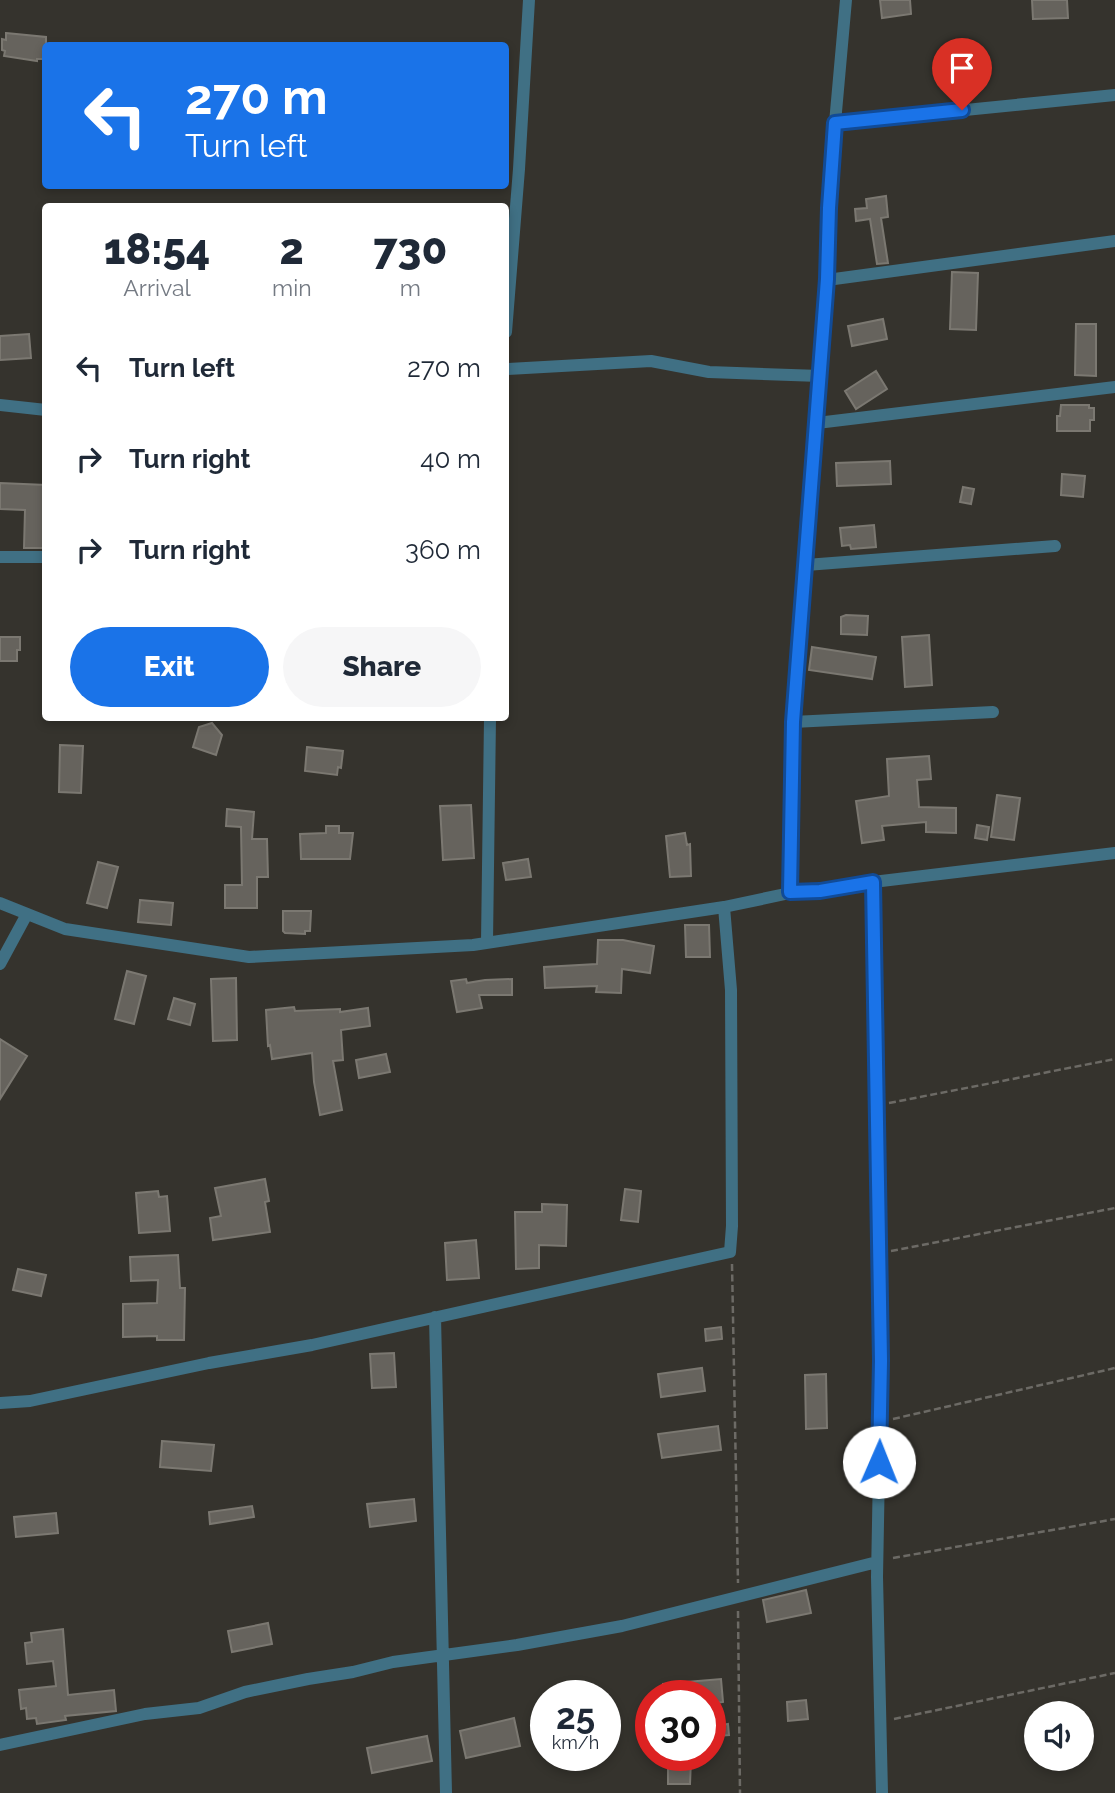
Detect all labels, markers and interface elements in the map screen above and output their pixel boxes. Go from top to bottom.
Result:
pin [932,38,992,110]
icon: arrive [943,49,981,87]
text: 270 m [185,68,328,125]
icon: left [70,70,161,161]
text: Turn left [185,127,307,164]
text: 18:54 [104,225,210,274]
text: 2 [280,225,304,274]
text: 730 [373,225,447,274]
text: Arrival [123,274,191,301]
text: min [272,274,312,301]
text: m [400,274,421,301]
icon: left [70,349,108,387]
text: Turn left [129,353,235,383]
text: 270 m [407,353,481,383]
icon: right [70,440,108,478]
text: Turn right [129,444,250,474]
text: 40 m [420,444,481,474]
icon: right [70,531,108,569]
text: Turn right [129,535,250,565]
text: 360 m [405,535,481,565]
button: Exit [70,627,269,707]
button: Share [283,627,481,707]
position arrow [842,1425,916,1499]
speed limit sign: 30 [635,1680,726,1771]
text: 25 [556,1696,595,1737]
map controls [1024,1701,1094,1771]
button: sound [1024,1701,1094,1771]
text: km/h [552,1732,599,1753]

